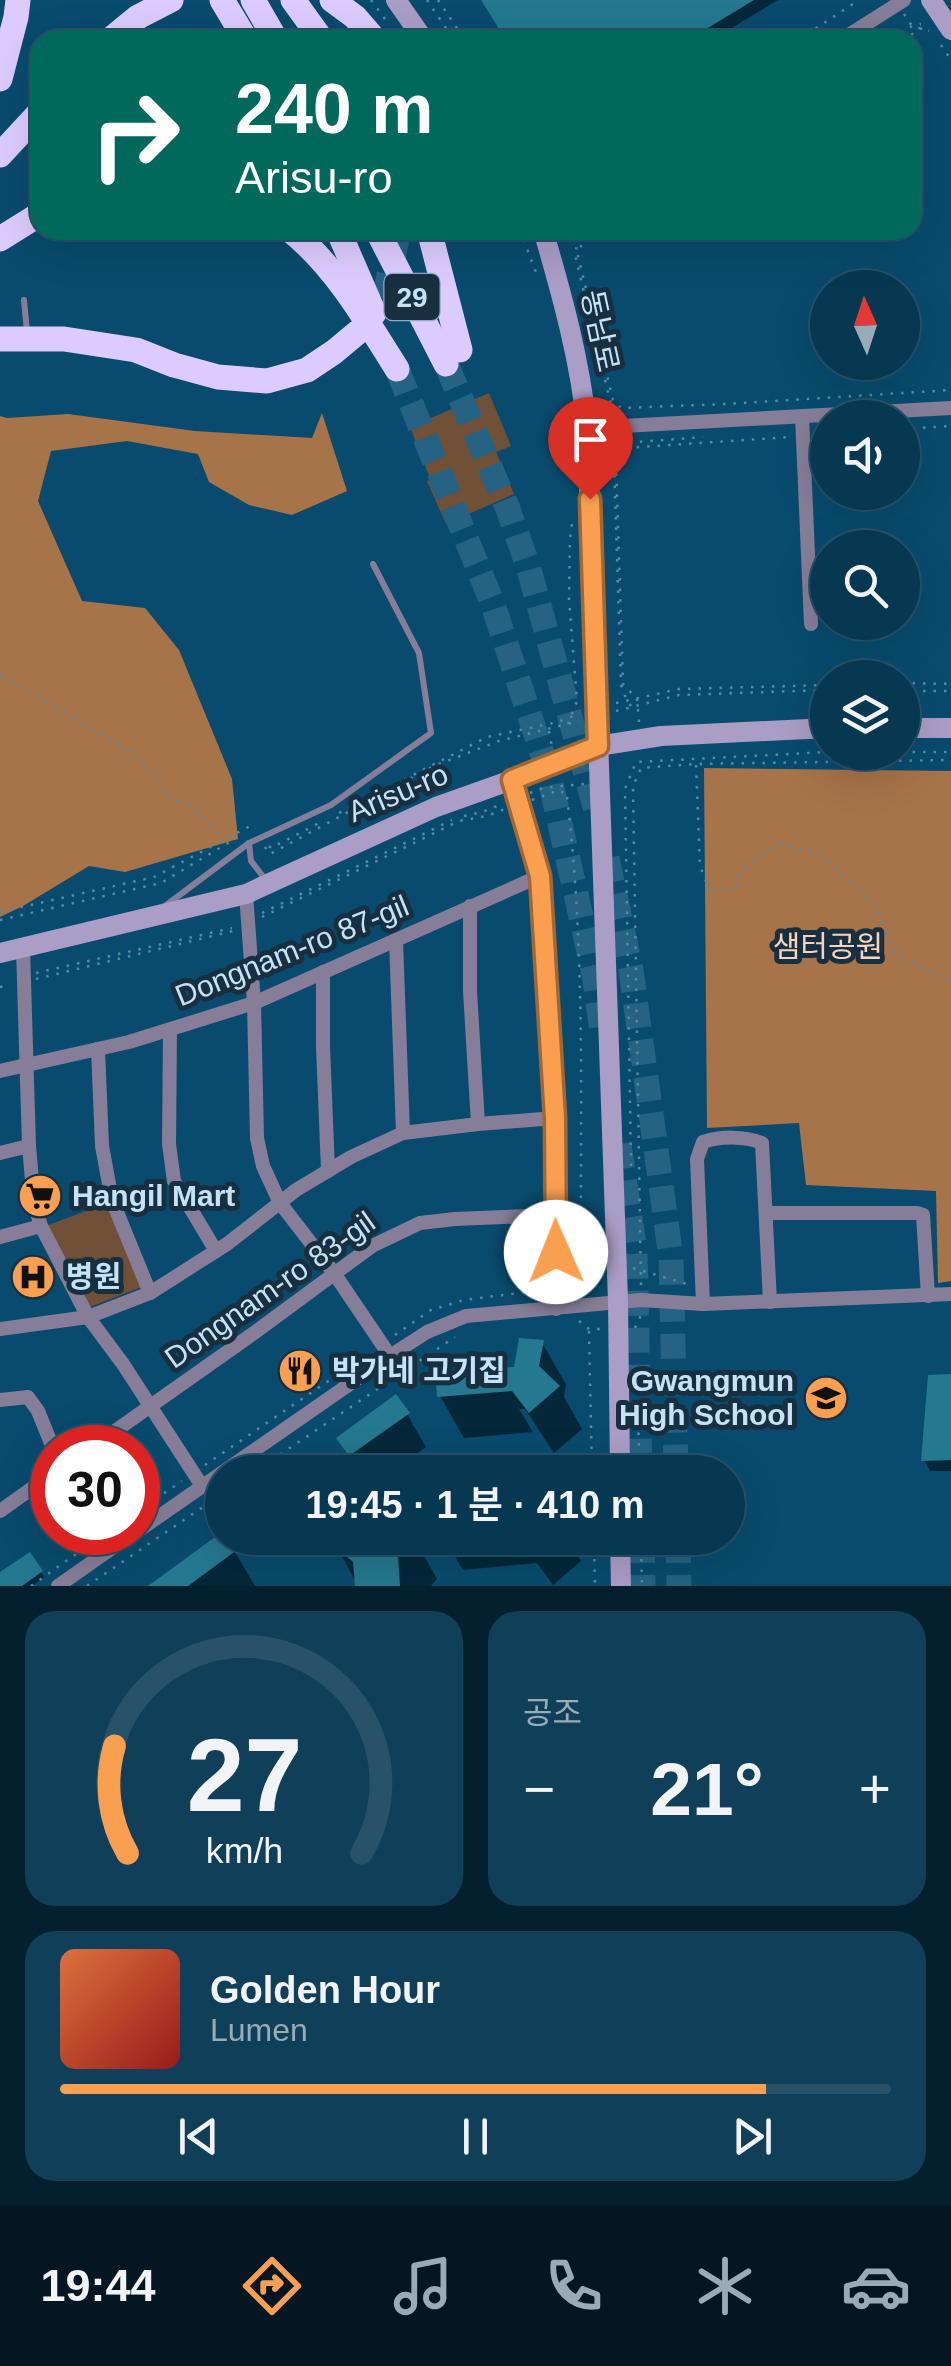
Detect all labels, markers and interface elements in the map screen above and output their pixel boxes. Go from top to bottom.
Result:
icon: right [70,70,200,200]
text: 240 m [235,70,433,148]
text: Arisu-ro [235,152,393,203]
north arrow [810,270,920,380]
map controls [810,270,920,770]
road number: 29 [384,274,440,320]
street label: 동남로 [576,287,625,375]
pin [548,397,633,500]
button: sound [810,400,920,510]
icon: arrive [563,412,618,467]
button: search [810,530,920,640]
button: layers [810,660,920,770]
street label: Arisu-ro [343,757,453,828]
street label: Dongnam-ro 87-gil [170,889,413,1012]
park label: 샘터공원 [773,930,883,963]
supermarket icon: Hangil Mart [17,1173,63,1219]
place label: Hangil Mart [72,1179,235,1212]
position arrow [504,1200,608,1304]
street label: Dongnam-ro 83-gil [158,1205,381,1374]
hospital icon: 병원 [10,1254,56,1300]
place label: 병원 [66,1260,121,1293]
restaurant icon: 박가네 고기집 [277,1348,323,1394]
place label: 박가네 고기집 [332,1354,506,1387]
place label: Gwangmun High School [619,1364,794,1431]
school or university icon: Gwangmun High School [803,1375,849,1421]
speed limit sign: 30 [30,1425,160,1555]
text: 19:45 · 1 분 · 410 m [305,1484,645,1526]
text: 공조 [523,1695,582,1731]
text: 27 [186,1717,302,1833]
text: 21° [650,1747,764,1831]
text: − [523,1758,555,1820]
text: + [859,1758,891,1820]
text: km/h [205,1831,283,1871]
text: Golden Hour [210,1969,440,2011]
text: Lumen [210,2012,308,2048]
icon: previous [171,2109,226,2164]
icon: pause [448,2109,503,2164]
icon: next [725,2109,780,2164]
icon: directions [237,2251,307,2321]
icon: music [388,2251,458,2321]
icon: phone [539,2251,609,2321]
icon: climate [690,2251,760,2321]
icon: car [841,2251,911,2321]
text: 19:44 [40,2260,156,2311]

